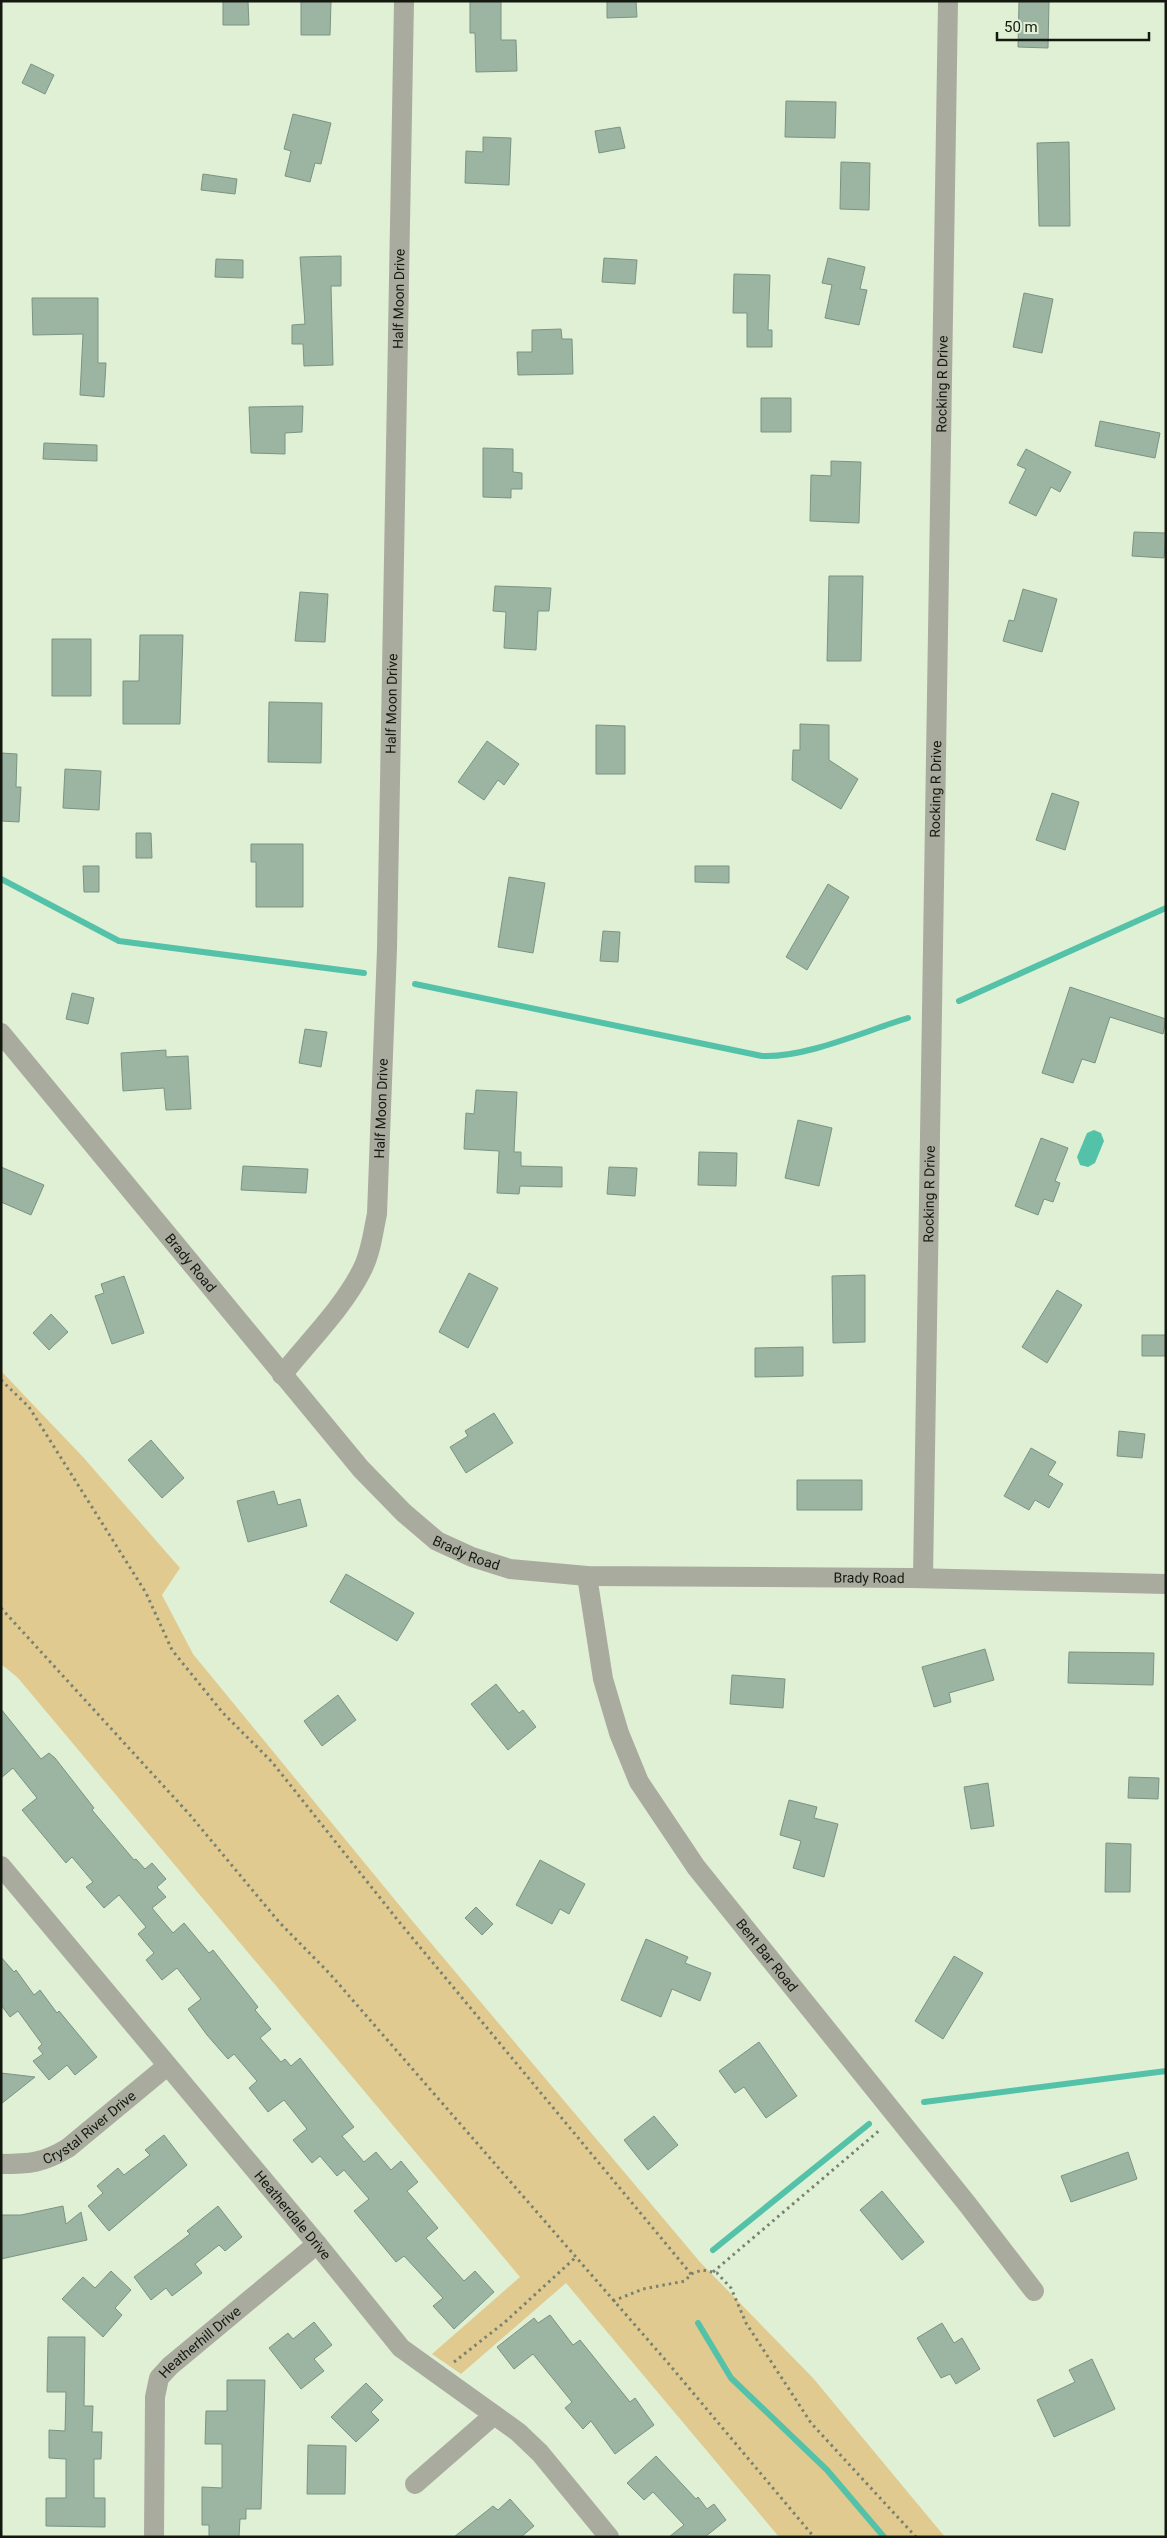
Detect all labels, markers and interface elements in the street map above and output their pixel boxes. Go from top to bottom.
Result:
scale bar [997,10,1150,42]
text: 50 m [1004,18,1038,36]
street label: Half Moon Drive [390,248,408,349]
street label: Rocking R Drive [933,335,951,433]
street label: Half Moon Drive [383,653,400,754]
street label: Rocking R Drive [927,740,944,838]
street label: Half Moon Drive [371,1058,391,1159]
street label: Rocking R Drive [920,1145,938,1243]
street label: Brady Road [162,1230,220,1295]
street label: Brady Road [430,1532,502,1573]
street label: Brady Road [834,1570,905,1586]
street label: Bent Bar Road [733,1916,801,1995]
street label: Crystal River Drive [40,2087,139,2167]
street label: Heatherdale Drive [251,2167,334,2263]
street label: Heatherhill Drive [155,2303,244,2381]

